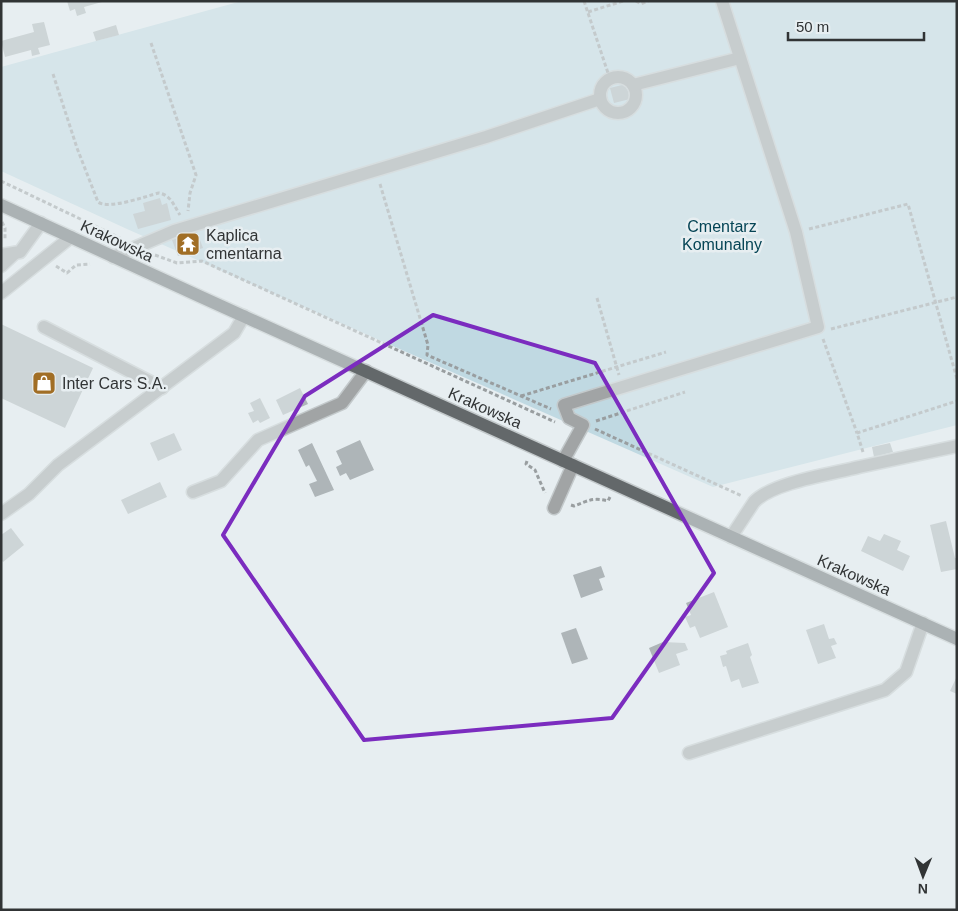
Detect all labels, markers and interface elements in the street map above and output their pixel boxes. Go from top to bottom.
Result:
scale bar [788,10,924,42]
text: 50 m [796,18,829,35]
street label: Krakowska [78,217,156,265]
park label: Cmentarz Komunalny [682,218,762,253]
place label: Kaplica cmentarna [206,227,282,262]
temple icon: Kaplica cmentarna [175,231,201,257]
shop icon: Inter Cars S.A. [31,370,57,396]
place label: Inter Cars S.A. [62,375,167,392]
street label: Krakowska [446,384,524,432]
street label: Krakowska [815,551,893,599]
north arrow [898,851,948,901]
text: N [918,881,928,897]

